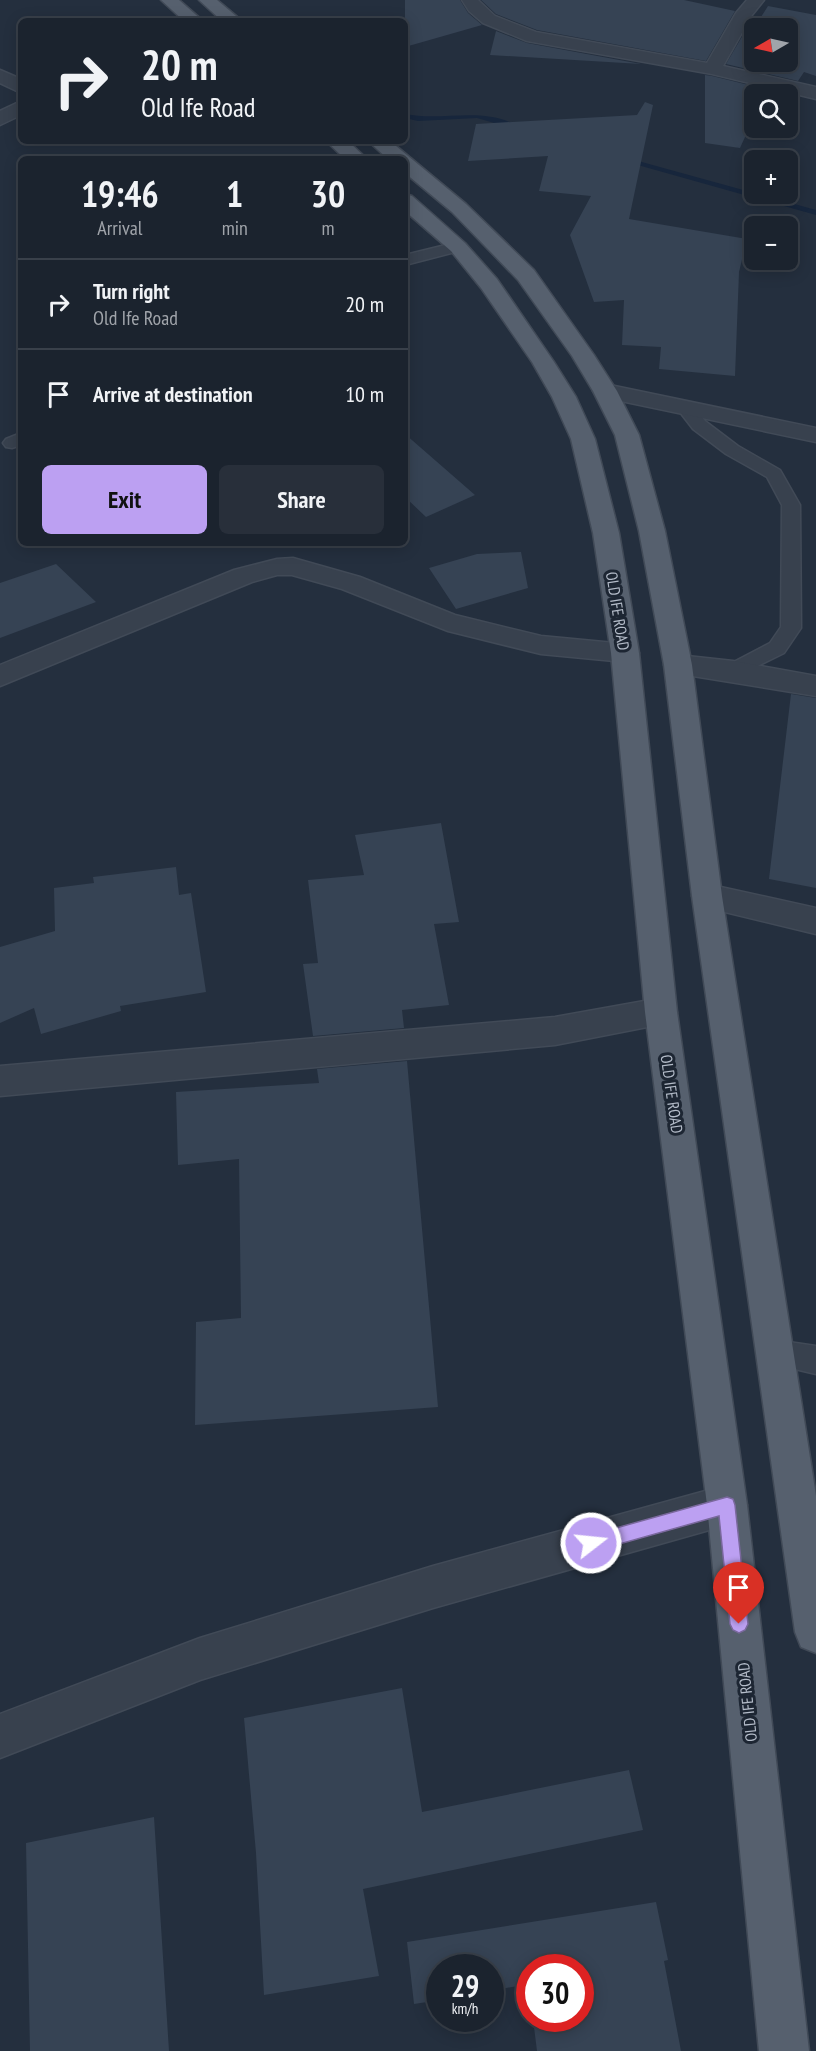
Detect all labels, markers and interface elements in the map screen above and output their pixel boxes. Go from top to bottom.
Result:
north arrow [744,18,798,72]
map controls [744,18,798,270]
text: 20 m [141,37,218,92]
icon: right [42,42,120,120]
button: search [744,84,798,138]
text: Old Ife Road [141,90,255,124]
button: + [744,150,798,204]
text: 19:46 [81,170,159,217]
text: 1 [226,170,243,217]
text: 30 [311,170,345,217]
text: Arrival [97,215,142,241]
text: min [222,215,248,241]
text: m [321,215,334,241]
button: − [744,216,798,270]
text: Turn right [93,277,170,305]
icon: right [42,288,75,321]
text: 20 m [345,290,384,318]
text: Old Ife Road [93,305,178,331]
icon: arrive [42,378,75,411]
text: Arrive at destination [93,380,253,408]
text: 10 m [345,380,384,408]
button: Exit [42,465,207,534]
button: Share [219,465,384,534]
street label: OLD IFE ROAD [602,570,634,652]
street label: OLD IFE ROAD [657,1053,687,1135]
position arrow [559,1511,623,1575]
pin [713,1562,764,1624]
icon: arrive [722,1571,755,1604]
street label: OLD IFE ROAD [733,1661,761,1743]
speed limit sign: 30 [516,1954,594,2032]
text: 29 [451,1966,479,2005]
text: km/h [452,1999,478,2018]

